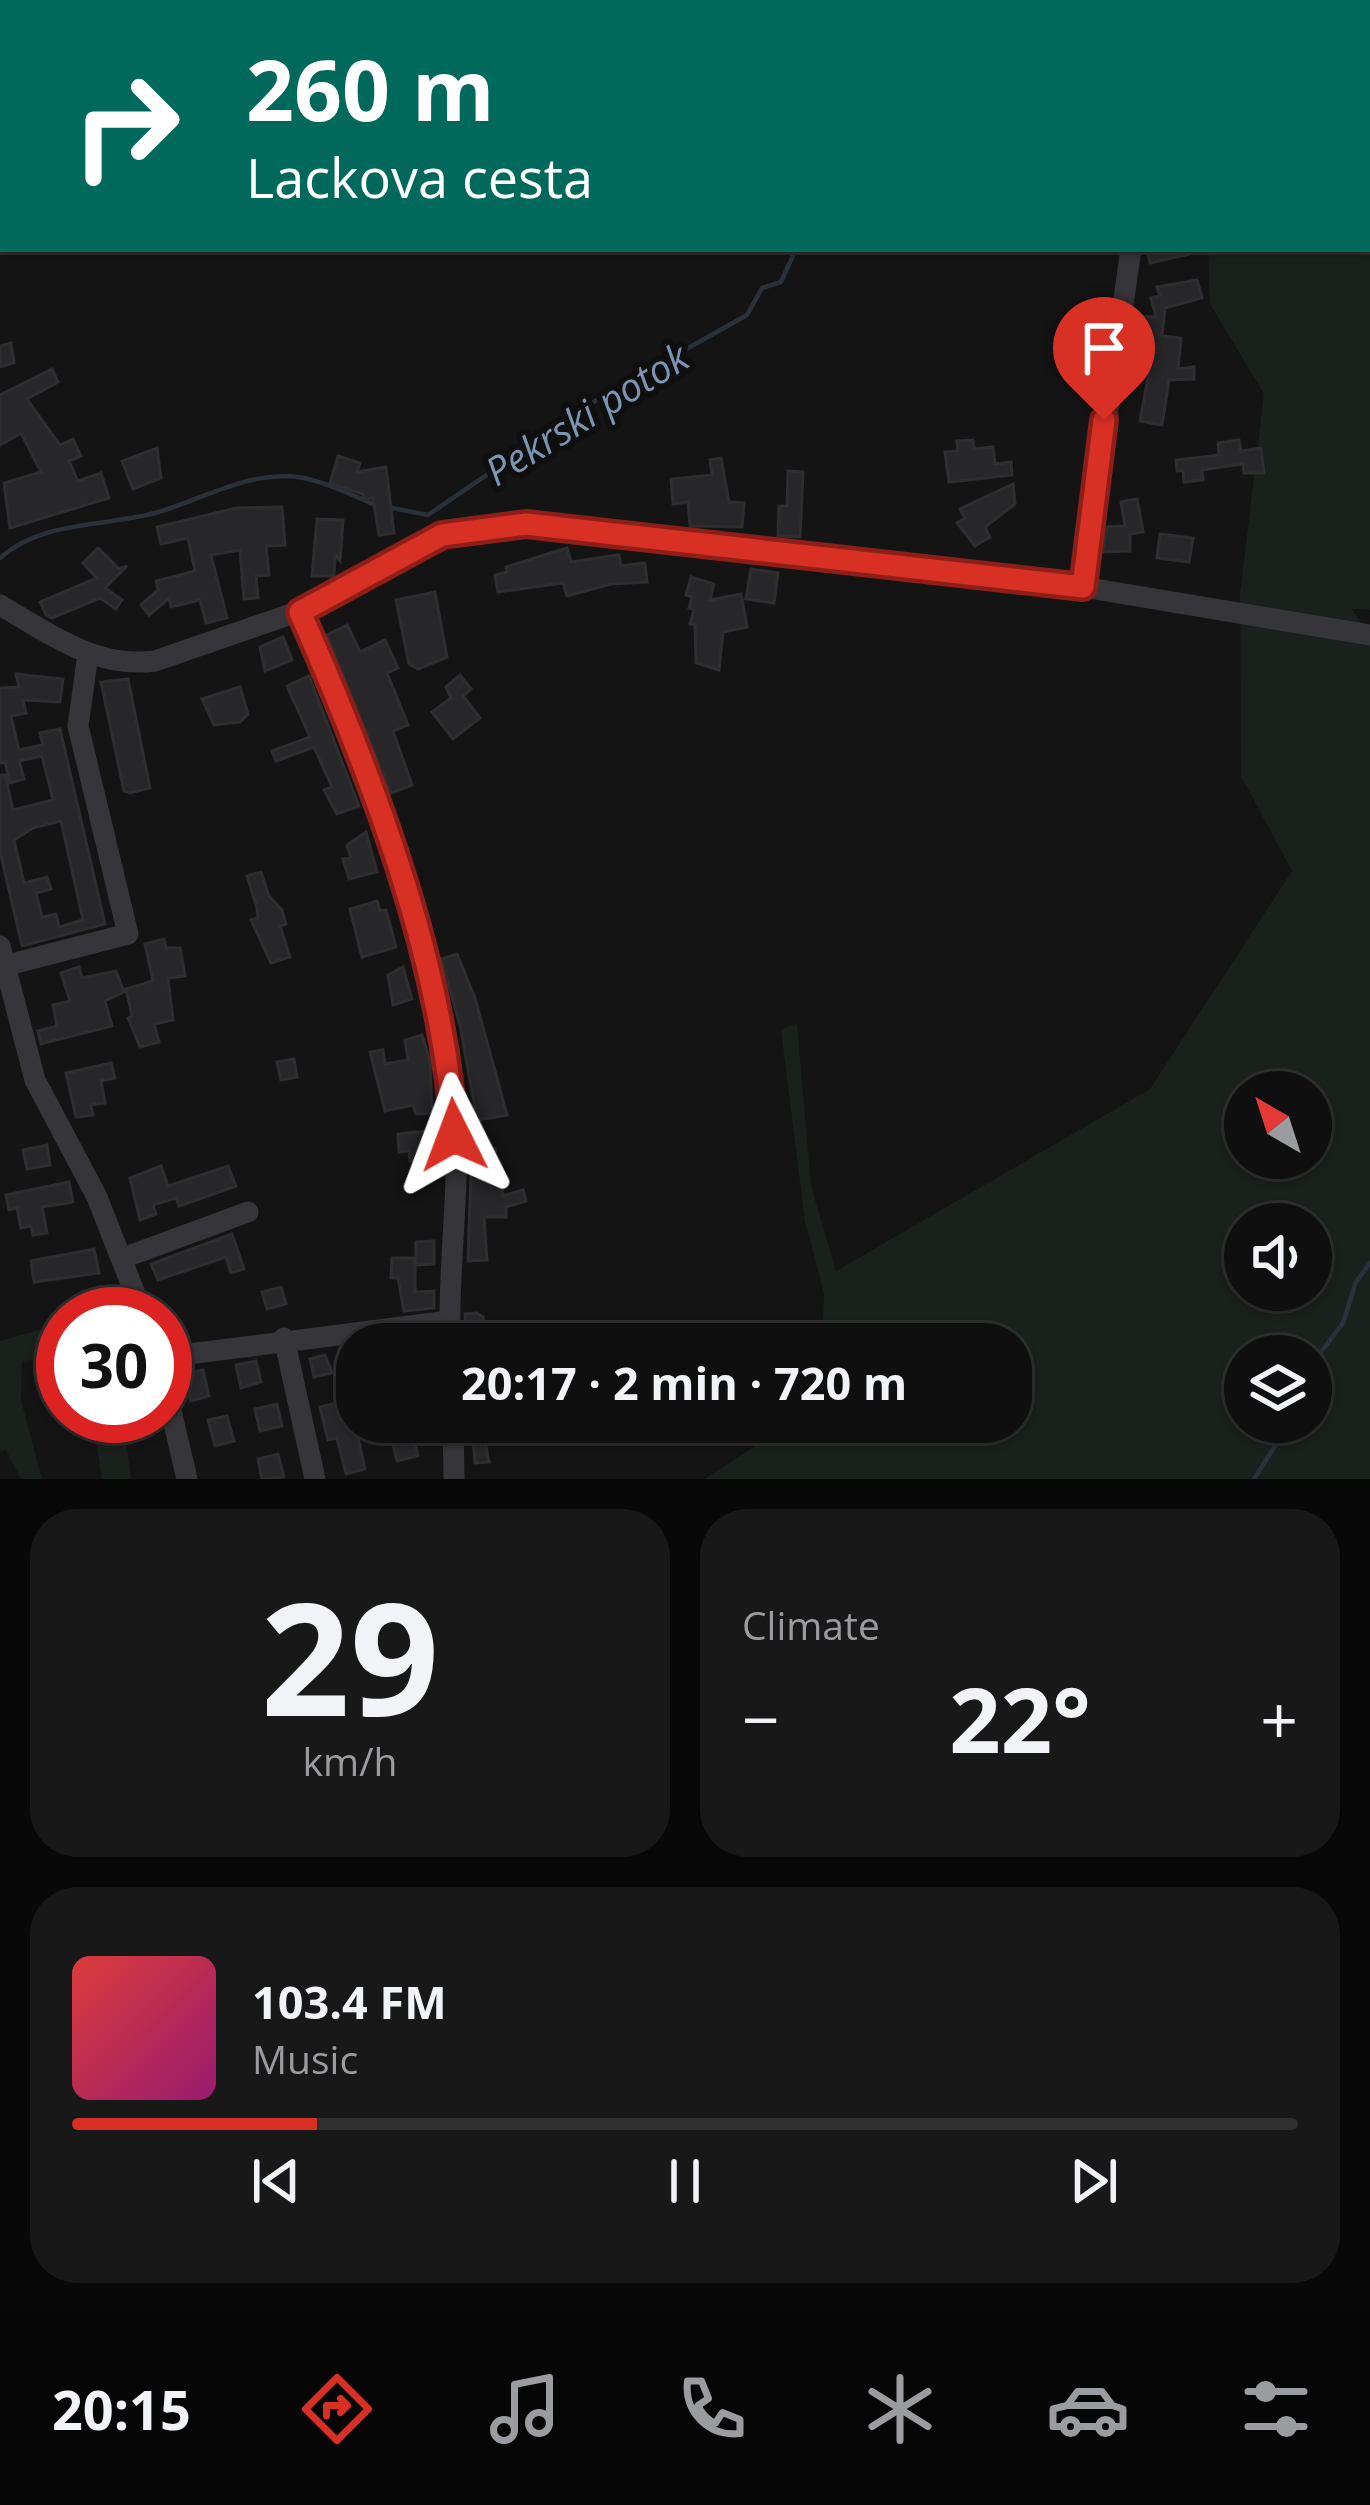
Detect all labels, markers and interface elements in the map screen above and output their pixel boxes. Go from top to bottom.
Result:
text: 260 m [246,31,494,146]
icon: right [48,48,204,204]
text: Lackova cesta [246,140,593,214]
pin [1053,297,1155,420]
icon: arrive [1071,315,1137,381]
water label: Pekrski potok [474,329,699,496]
north arrow [1224,1071,1332,1179]
map controls [1224,1071,1332,1443]
position arrow [391,1072,517,1198]
button: sound [1224,1203,1332,1311]
speed limit sign: 30 [36,1287,192,1443]
button: layers [1224,1335,1332,1443]
text: 20:17 · 2 min · 720 m [461,1352,907,1413]
text: 29 [261,1549,439,1762]
text: Climate [742,1598,880,1651]
text: 22° [949,1657,1091,1779]
text: − [742,1673,780,1763]
text: + [1260,1673,1298,1763]
text: km/h [303,1734,397,1787]
text: 103.4 FM [252,1971,447,2032]
text: Music [252,2032,358,2085]
icon: previous [243,2148,309,2214]
icon: pause [652,2148,718,2214]
icon: next [1061,2148,1127,2214]
icon: directions [295,2367,379,2451]
icon: music [483,2367,567,2451]
icon: phone [670,2367,754,2451]
icon: climate [858,2367,942,2451]
icon: car [1046,2367,1130,2451]
icon: filters [1234,2367,1318,2451]
text: 20:15 [52,2372,191,2446]

